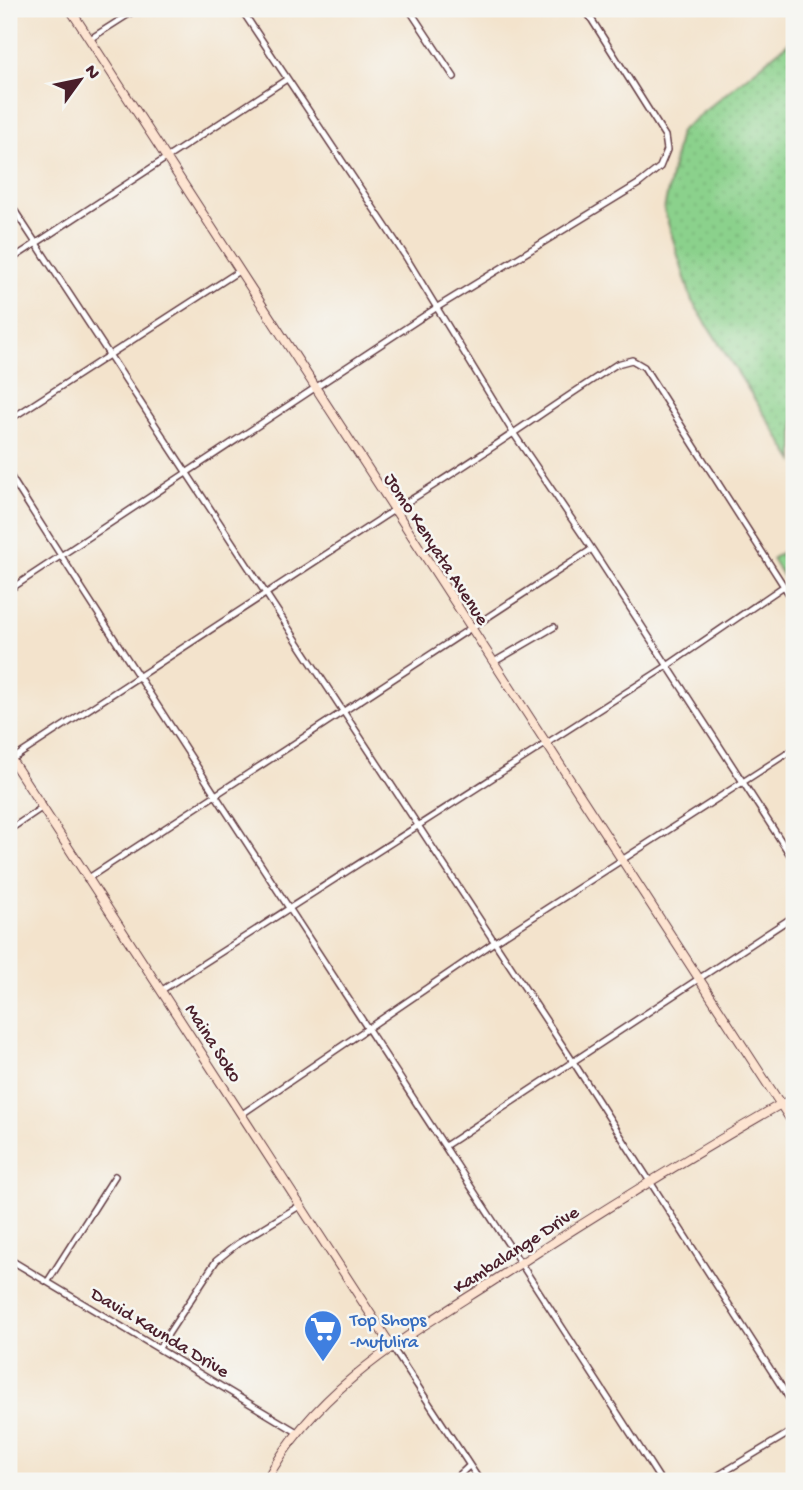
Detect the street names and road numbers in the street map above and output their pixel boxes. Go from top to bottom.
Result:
street label: Jomo Kenyata Avenue [377,469,493,631]
street label: Maina Soko [178,1000,246,1088]
street label: Kambalange Drive [450,1202,584,1300]
street label: David Kaunda Drive [84,1283,233,1385]

